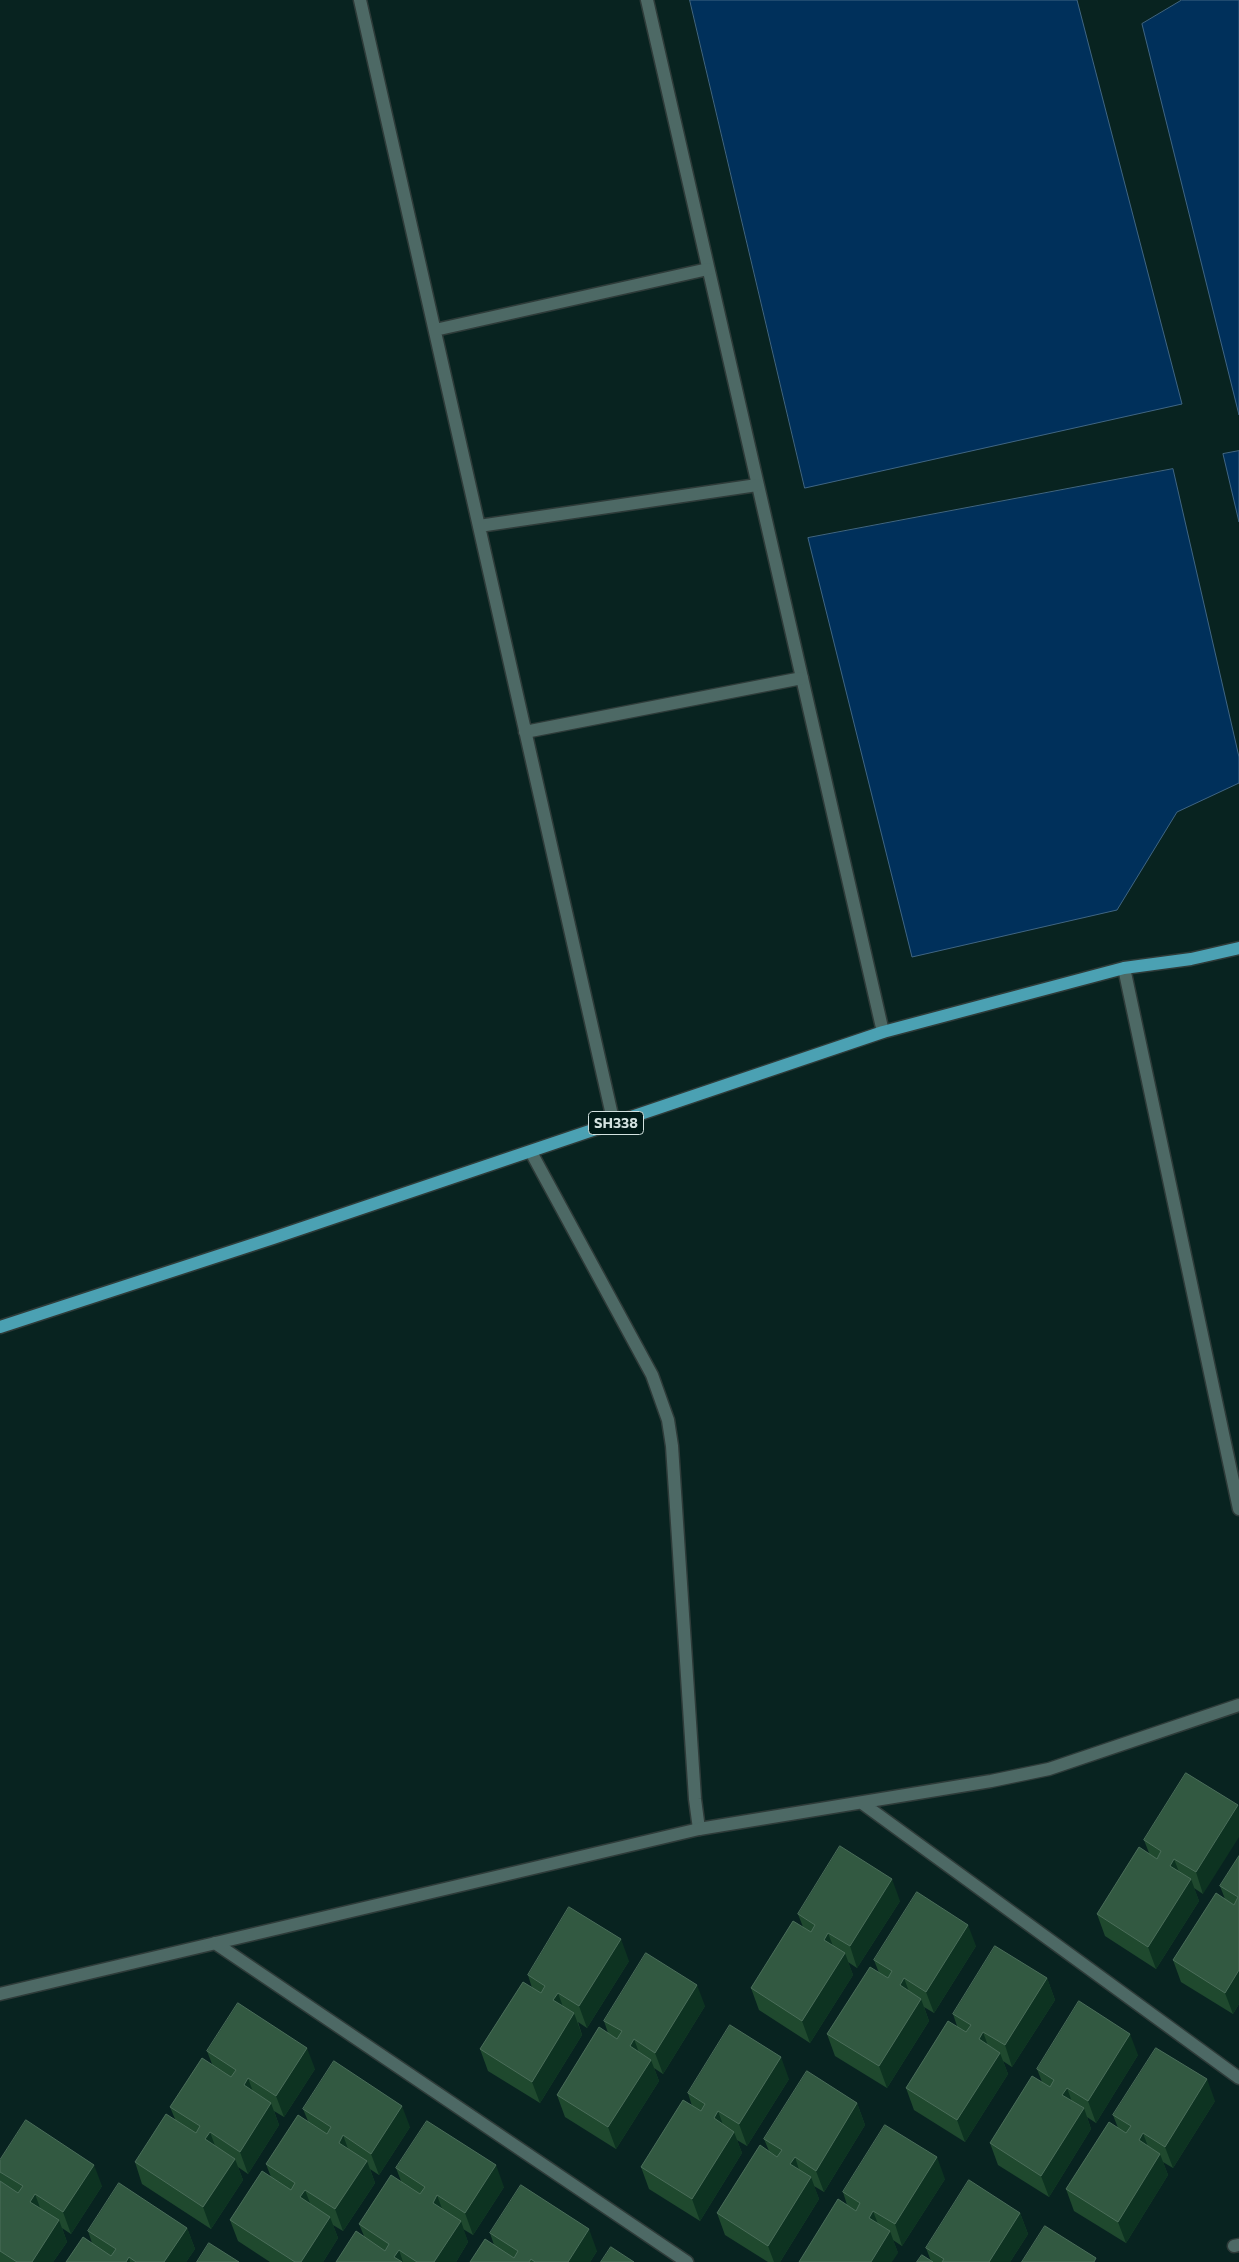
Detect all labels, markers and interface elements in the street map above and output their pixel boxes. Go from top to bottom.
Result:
road number: SH338 [588,1112,644,1134]

